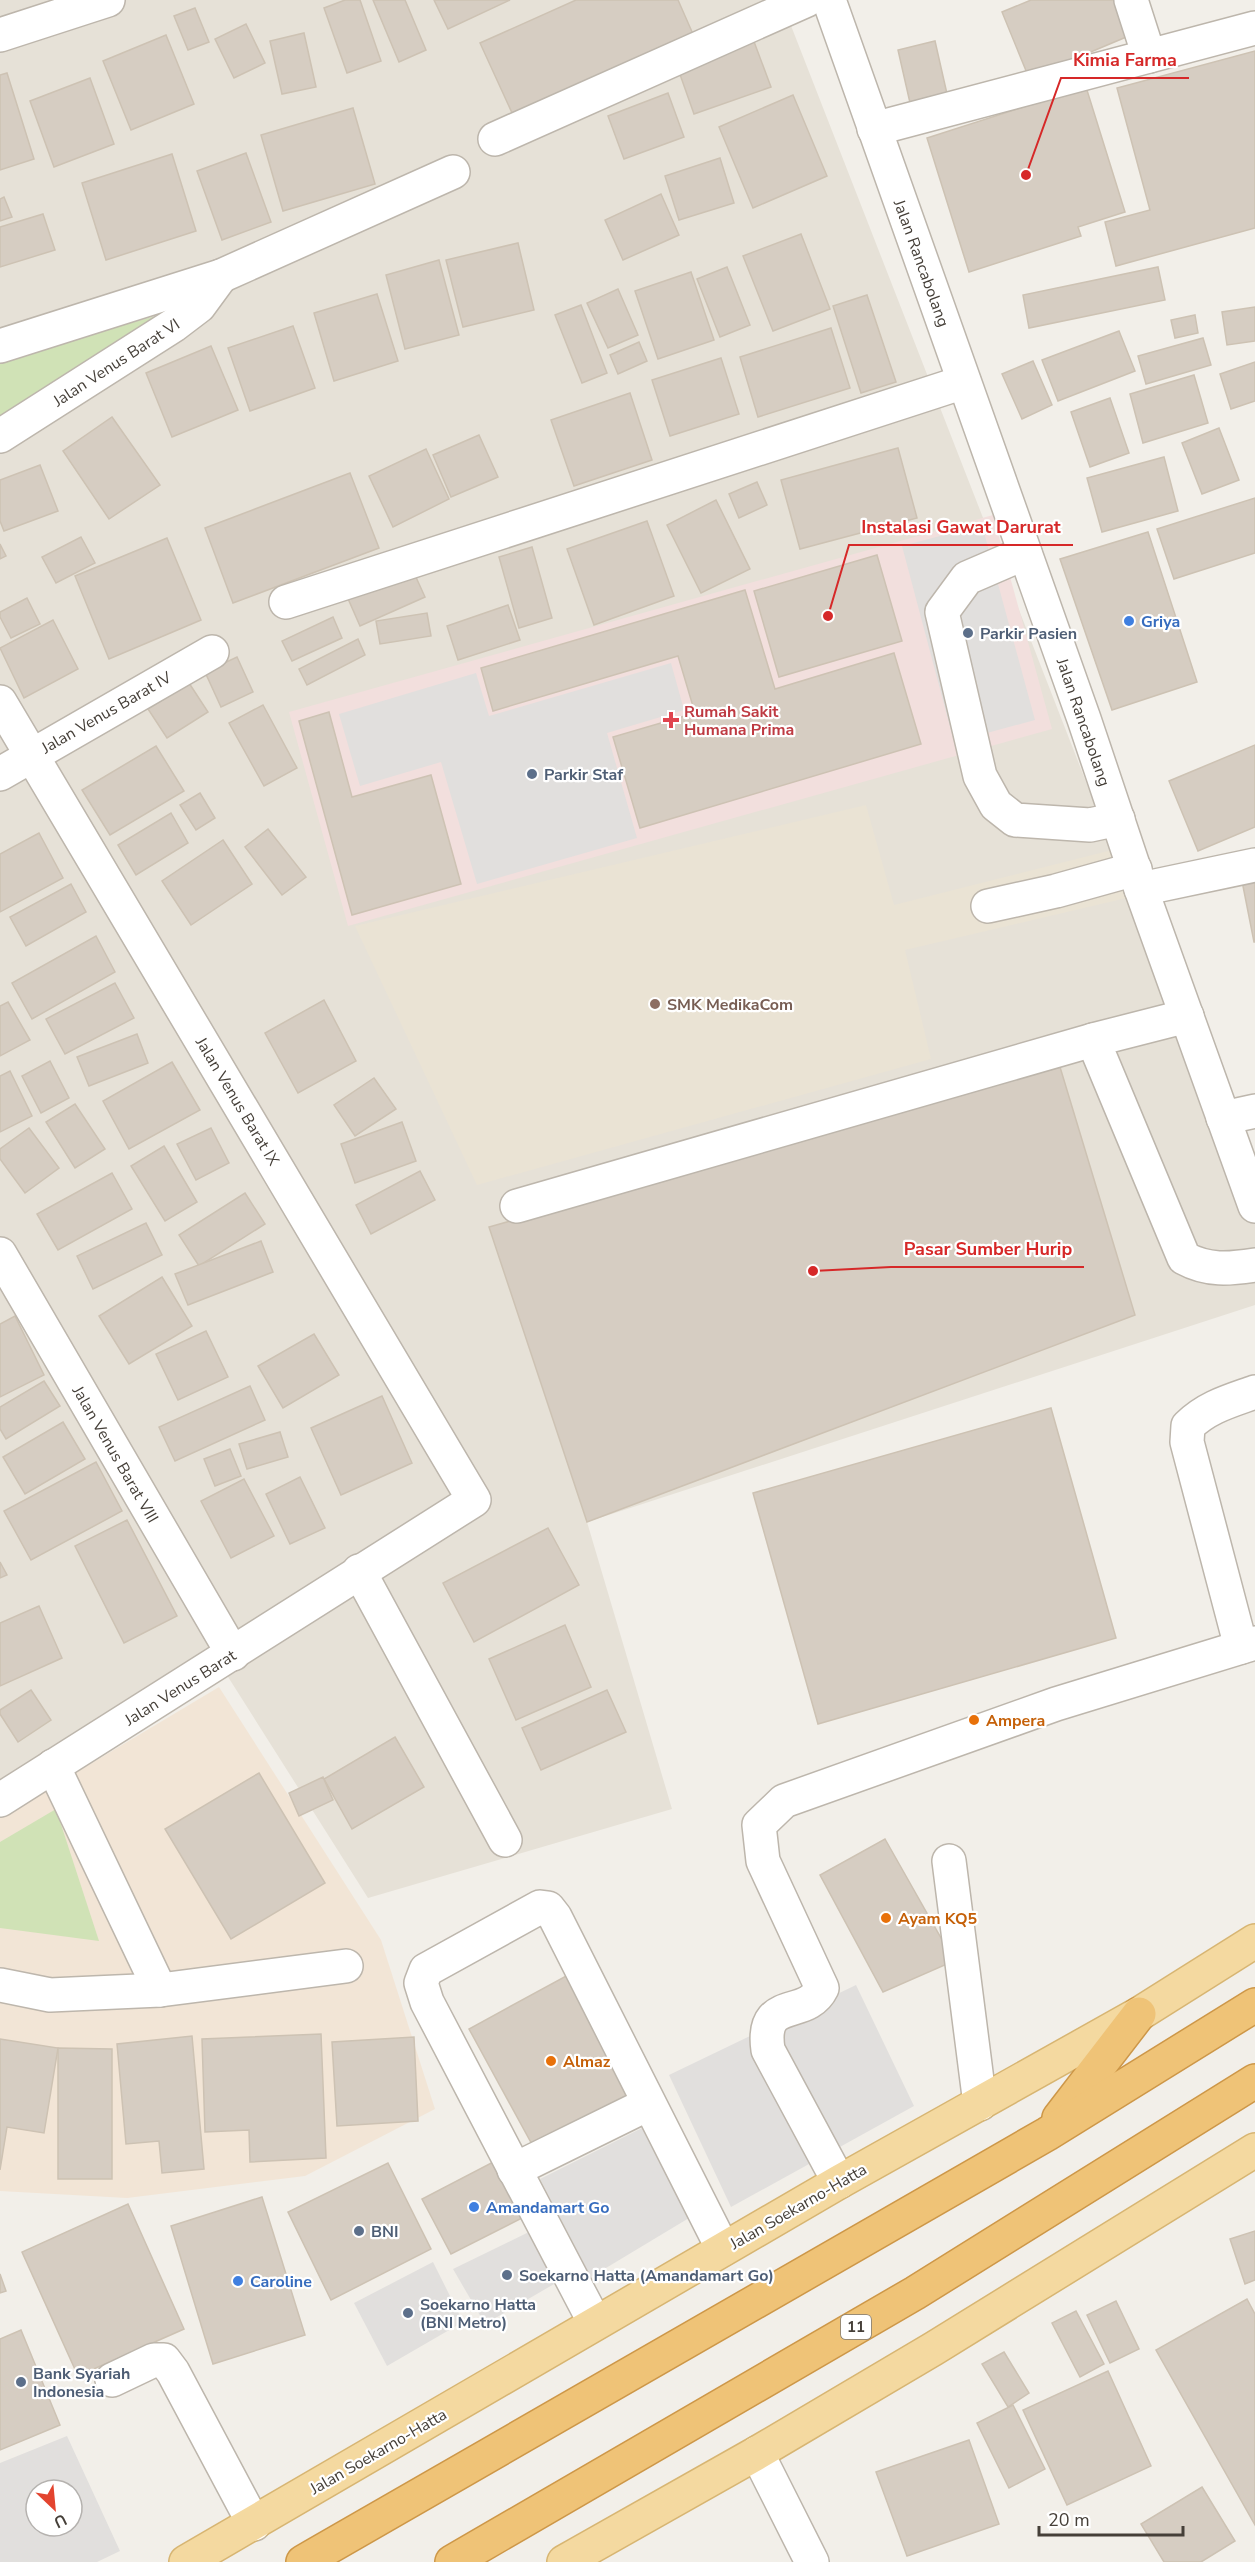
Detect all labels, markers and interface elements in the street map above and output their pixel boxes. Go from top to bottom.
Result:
callout: Kimia Farma [1061,42,1189,78]
text: Kimia Farma [1073,48,1177,72]
street label: Jalan Rancabolang [887,196,954,330]
street label: Jalan Venus Barat VI [48,314,184,413]
callout: Instalasi Gawat Darurat [849,509,1073,545]
text: Instalasi Gawat Darurat [861,515,1061,539]
place label: Griya [1141,611,1180,633]
marker: Griya [1122,614,1136,628]
place label: Parkir Pasien [980,623,1077,645]
marker: Parkir Pasien [961,626,975,640]
street label: Jalan Rancabolang [1051,654,1115,789]
street label: Jalan Venus Barat IV [37,666,176,760]
place label: Rumah Sakit Humana Prima [684,701,794,741]
marker: Rumah Sakit Humana Prima [662,711,680,729]
place label: Parkir Staf [544,764,624,786]
marker: Parkir Staf [525,767,539,781]
place label: SMK MedikaCom [667,994,793,1016]
marker: SMK MedikaCom [648,997,662,1011]
street label: Jalan Venus Barat IX [190,1032,285,1170]
callout: Pasar Sumber Hurip [891,1231,1084,1267]
text: Pasar Sumber Hurip [904,1237,1072,1261]
street label: Jalan Venus Barat VIII [66,1381,163,1527]
street label: Jalan Venus Barat [120,1645,241,1732]
place label: Ampera [986,1710,1045,1732]
marker: Ampera [967,1713,981,1727]
place label: Ayam KQ5 [898,1908,977,1930]
marker: Ayam KQ5 [879,1911,893,1925]
place label: Almaz [563,2051,611,2073]
marker: Almaz [544,2054,558,2068]
street label: Jalan Soekarno-Hatta [725,2159,871,2256]
place label: Amandamart Go [486,2197,609,2219]
marker: Amandamart Go [467,2200,481,2214]
place label: BNI [371,2221,398,2243]
marker: BNI [352,2224,366,2238]
place label: Soekarno Hatta (Amandamart Go) [519,2265,774,2287]
marker: Soekarno Hatta (Amandamart Go) [500,2268,514,2282]
place label: Caroline [250,2271,312,2293]
marker: Caroline [231,2274,245,2288]
place label: Soekarno Hatta (BNI Metro) [420,2294,536,2334]
marker: Soekarno Hatta (BNI Metro) [401,2306,415,2320]
road number: 11 [841,2315,871,2339]
place label: Bank Syariah Indonesia [33,2363,130,2403]
marker: Bank Syariah Indonesia [14,2375,28,2389]
street label: Jalan Soekarno-Hatta [305,2404,451,2501]
north arrow [24,2478,84,2538]
scale bar [1039,2499,1183,2537]
text: U [50,2508,70,2533]
text: 20 m [1048,2508,1090,2532]

